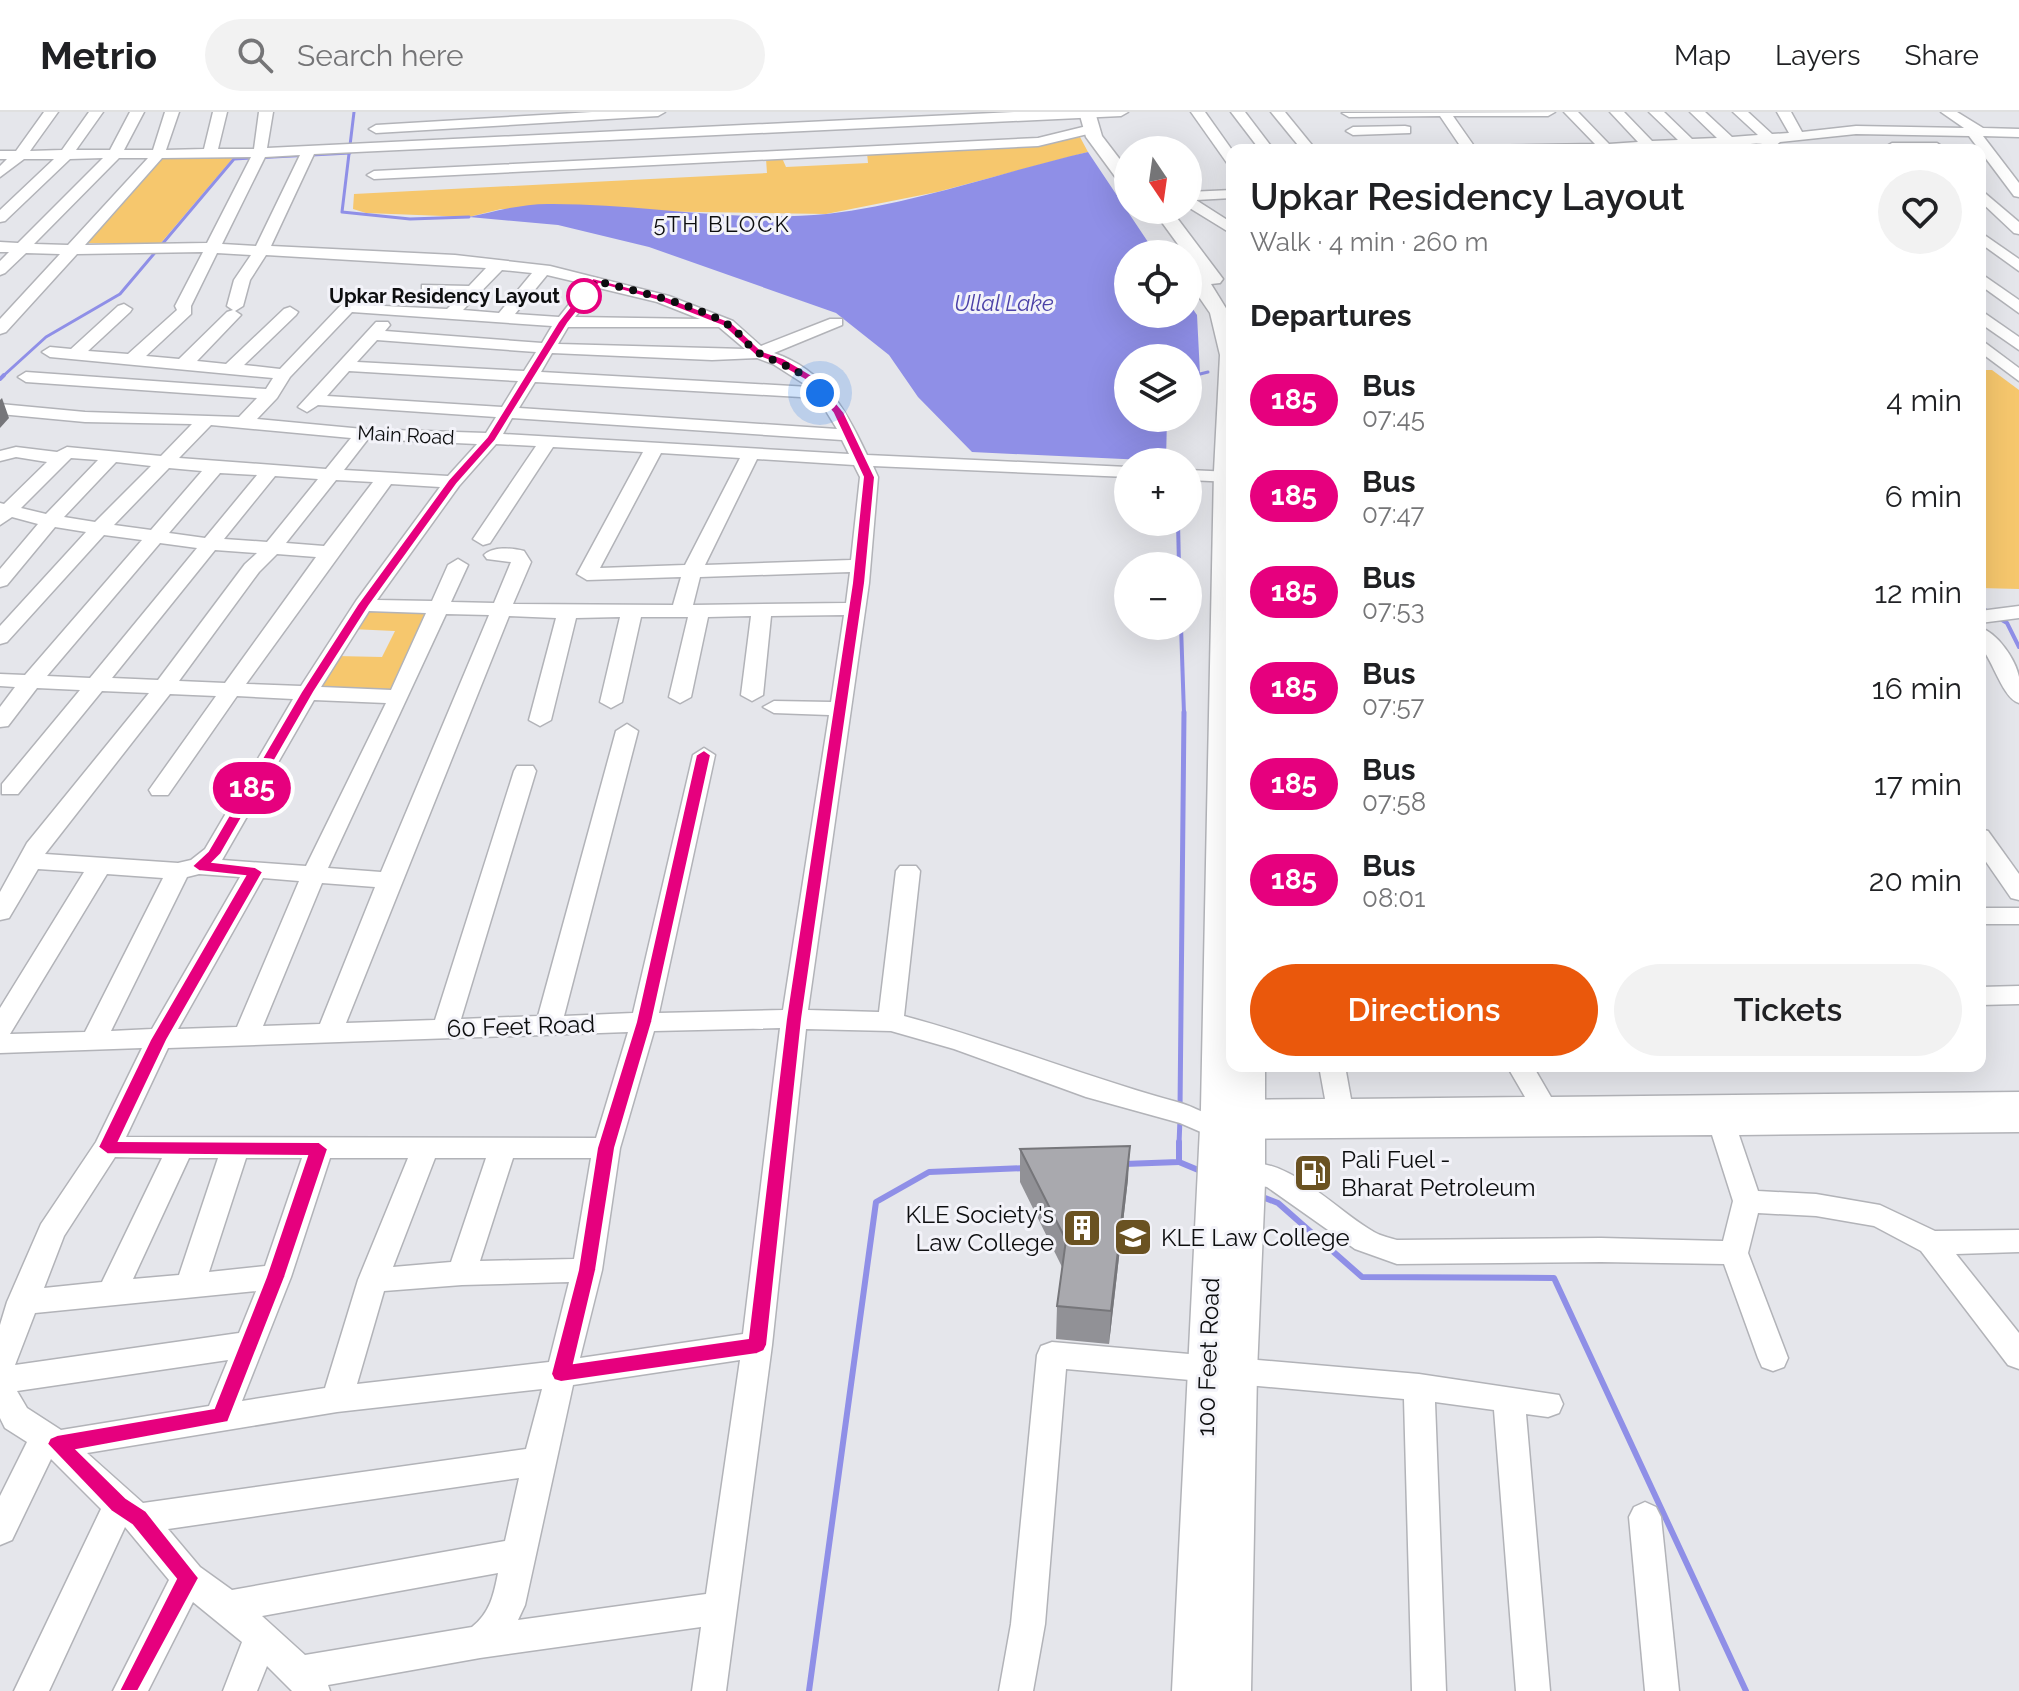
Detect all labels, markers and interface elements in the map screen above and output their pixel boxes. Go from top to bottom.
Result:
search box [205,19,765,91]
text: Metrio [40,33,157,78]
icon: search [233,33,277,77]
text: Search here [297,38,464,73]
text: Map [1674,39,1731,72]
text: Layers [1775,39,1861,72]
text: Share [1905,39,1979,72]
north arrow [1114,136,1202,224]
map controls [1114,136,1202,640]
button: heart [1878,170,1962,254]
text: Upkar Residency Layout [1250,174,1684,219]
district label: 5TH BLOCK [653,211,791,237]
text: Walk · 4 min · 260 m [1250,227,1488,257]
button: locate [1114,240,1202,328]
marker: Upkar Residency Layout [567,279,601,313]
place label: Upkar Residency Layout [329,284,560,308]
water label: Ullal Lake [954,290,1054,316]
text: Departures [1250,298,1412,333]
button: layers [1114,344,1202,432]
text: Bus [1362,368,1416,403]
your location [800,373,840,413]
text: 185 [1271,383,1317,416]
text: 4 min [1886,383,1962,418]
text: 07:45 [1362,403,1425,433]
street label: Main Road [357,420,455,450]
button: + [1114,448,1202,536]
text: Bus [1362,464,1416,499]
text: 185 [1271,479,1317,512]
text: 6 min [1885,479,1962,514]
text: 07:47 [1362,499,1425,529]
button: − [1114,552,1202,640]
text: Bus [1362,560,1416,595]
text: 185 [1271,575,1317,608]
text: 12 min [1874,575,1962,610]
text: 07:53 [1362,595,1425,625]
text: Bus [1362,656,1416,691]
text: 185 [1271,671,1317,704]
text: 16 min [1872,671,1962,706]
text: 07:57 [1362,691,1425,721]
text: Bus [1362,752,1416,787]
line badge: 185 [206,762,298,814]
text: 185 [1271,767,1317,800]
text: 17 min [1874,767,1962,802]
text: 185 [229,771,275,804]
text: 07:58 [1362,787,1426,817]
text: Bus [1362,848,1416,883]
text: 185 [1271,863,1317,896]
text: 20 min [1869,863,1962,898]
text: 08:01 [1362,883,1425,913]
button: Directions [1250,964,1598,1056]
button: Tickets [1614,964,1962,1056]
street label: 60 Feet Road [446,1009,596,1043]
place label: Pali Fuel - Bharat Petroleum [1341,1145,1536,1202]
fuel station icon: Pali Fuel - Bharat Petroleum [1292,1152,1334,1194]
place label: KLE Society's Law College [905,1200,1054,1257]
building icon: KLE Society's Law College [1061,1207,1103,1249]
school or university icon: KLE Law College [1112,1216,1154,1258]
place label: KLE Law College [1161,1223,1350,1252]
street label: 100 Feet Road [1191,1277,1225,1437]

